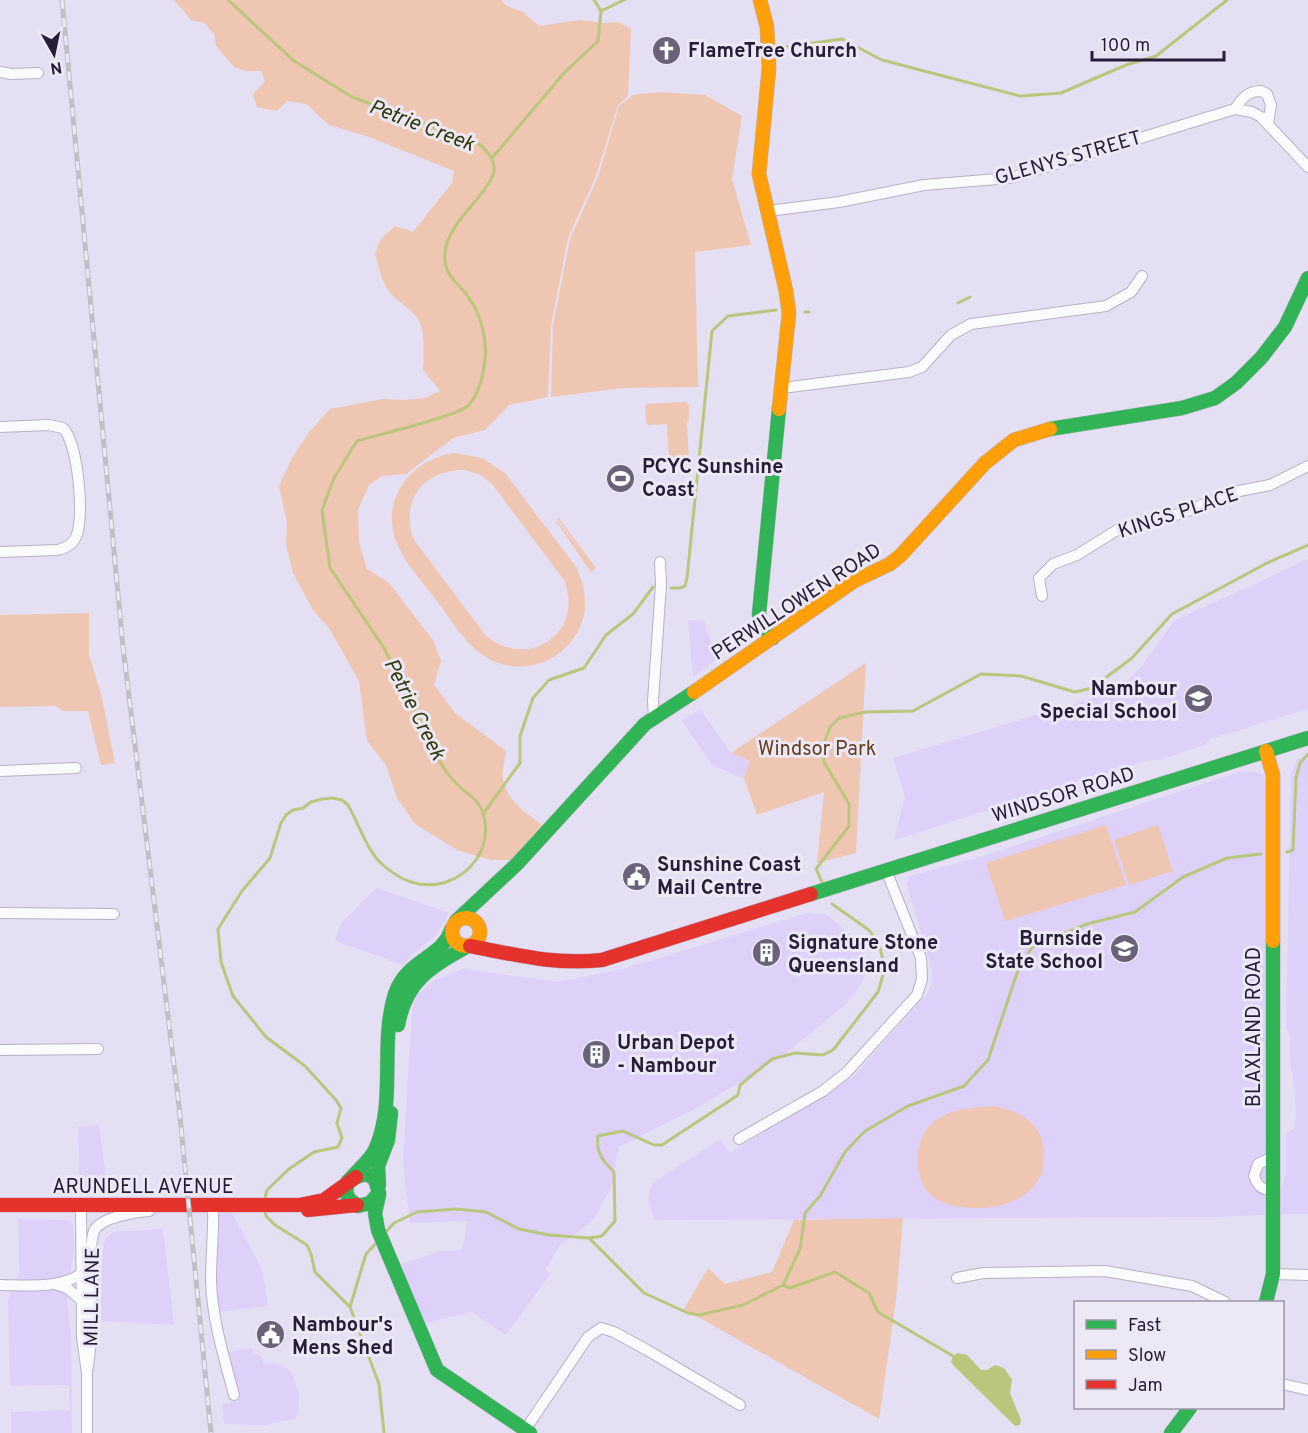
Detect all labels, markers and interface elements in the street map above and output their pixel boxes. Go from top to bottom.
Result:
north arrow [24,24,84,84]
scale bar [1092,24,1224,62]
church icon: FlameTree Church [651,34,683,66]
text: 100 m [1101,35,1150,58]
place label: FlameTree Church [688,39,857,65]
text: N [49,56,63,78]
water label: Petrie Creek [365,94,478,159]
street label: GLENYS STREET [992,126,1145,192]
place label: PCYC Sunshine Coast [642,455,783,504]
sports icon: PCYC Sunshine Coast [605,462,637,494]
street label: KINGS PLACE [1115,482,1242,546]
street label: PERWILLOWEN ROAD [707,538,887,667]
water label: Petrie Creek [377,654,451,766]
place label: Nambour Special School [1040,677,1178,726]
school or university icon: Nambour Special School [1182,683,1214,715]
park label: Windsor Park [758,737,876,763]
street label: WINDSOR ROAD [989,762,1138,830]
place label: Sunshine Coast Mail Centre [657,853,801,902]
public building icon: Sunshine Coast Mail Centre [620,860,652,892]
place label: Burnside State School [985,927,1103,976]
place label: Signature Stone Queensland [788,931,938,980]
school or university icon: Burnside State School [1108,933,1140,965]
building icon: Signature Stone Queensland [751,937,783,969]
street label: BLAXLAND ROAD [1242,947,1268,1107]
place label: Urban Depot - Nambour [617,1031,735,1080]
building icon: Urban Depot - Nambour [580,1038,612,1070]
street label: ARUNDELL AVENUE [52,1175,234,1201]
street label: MILL LANE [79,1247,107,1347]
legend [1074,1301,1284,1409]
place label: Nambour's Mens Shed [292,1313,393,1362]
text: Fast [1128,1315,1161,1338]
public building icon: Nambour's Mens Shed [255,1319,287,1351]
text: Slow [1128,1345,1166,1368]
text: Jam [1128,1375,1163,1398]

